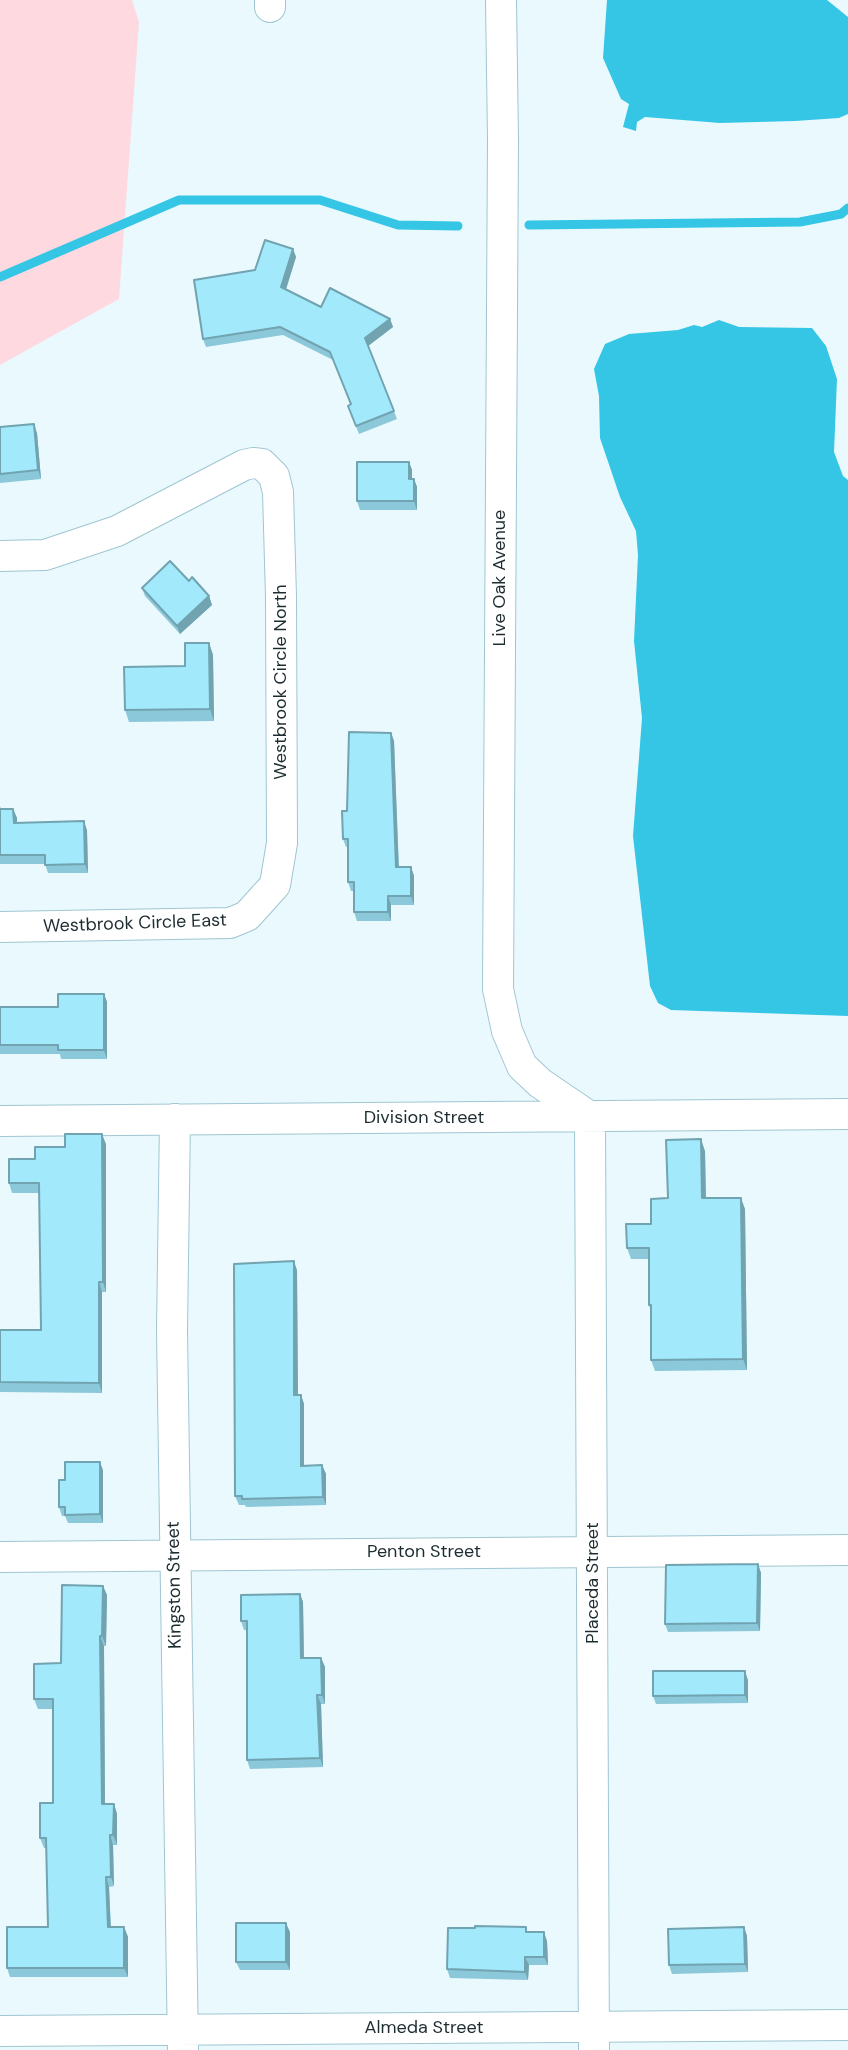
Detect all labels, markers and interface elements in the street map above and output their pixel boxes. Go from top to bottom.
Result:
street label: Live Oak Avenue [489,510,511,646]
street label: Westbrook Circle North [270,584,292,780]
street label: Westbrook Circle East [43,910,227,938]
street label: Division Street [364,1107,484,1129]
street label: Kingston Street [163,1521,187,1649]
street label: Placeda Street [582,1522,604,1644]
street label: Penton Street [367,1541,481,1563]
street label: Almeda Street [364,2017,484,2039]

